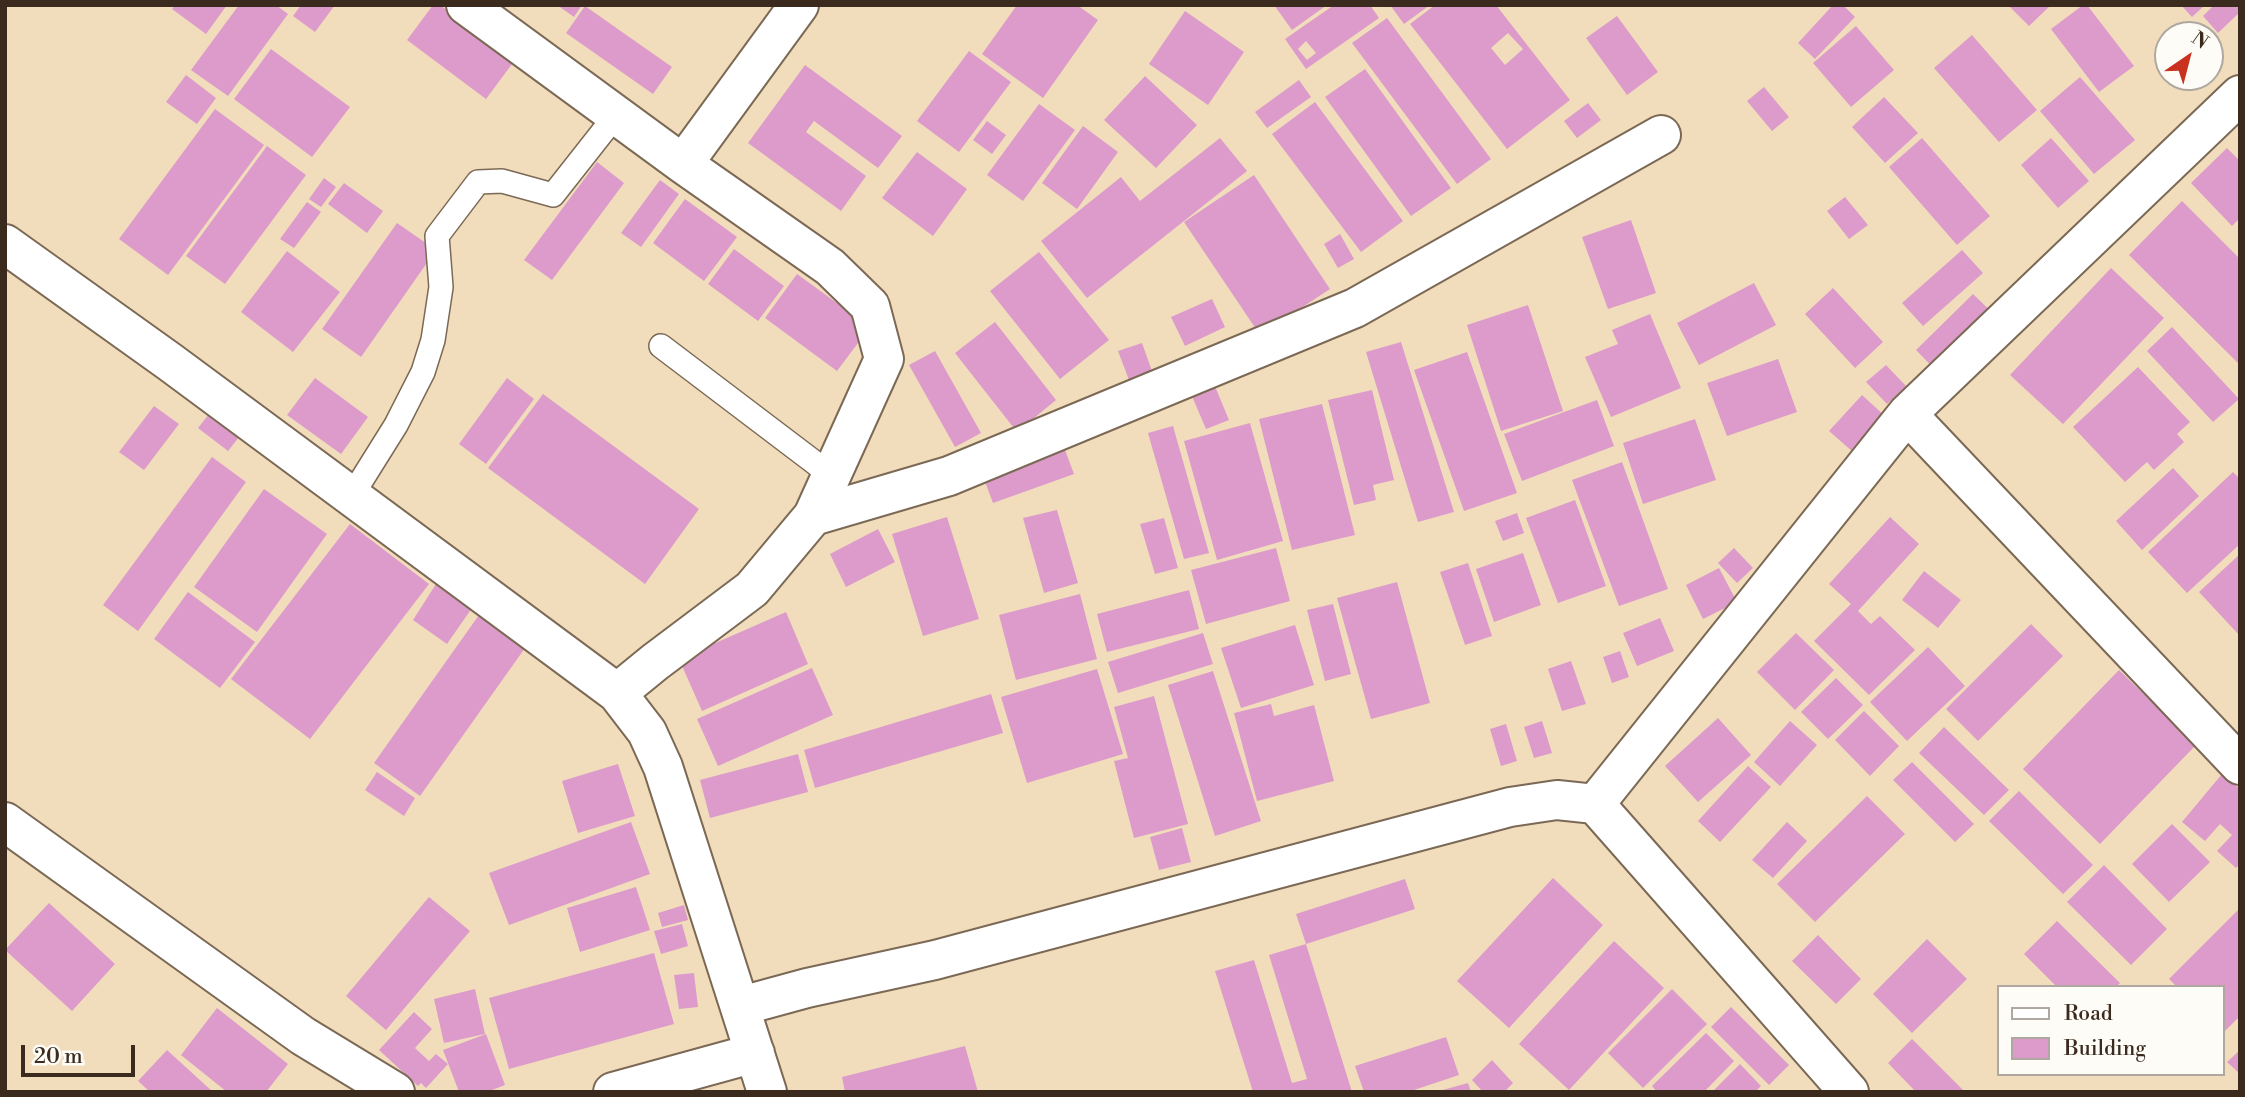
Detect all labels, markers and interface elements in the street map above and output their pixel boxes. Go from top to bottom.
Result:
north arrow [2154,21,2224,91]
text: N [2187,26,2213,55]
legend [1996,985,2224,1076]
text: Road [2064,1001,2113,1027]
scale bar [24,1030,138,1074]
text: Building [2064,1036,2146,1062]
text: 20 m [34,1044,83,1070]

